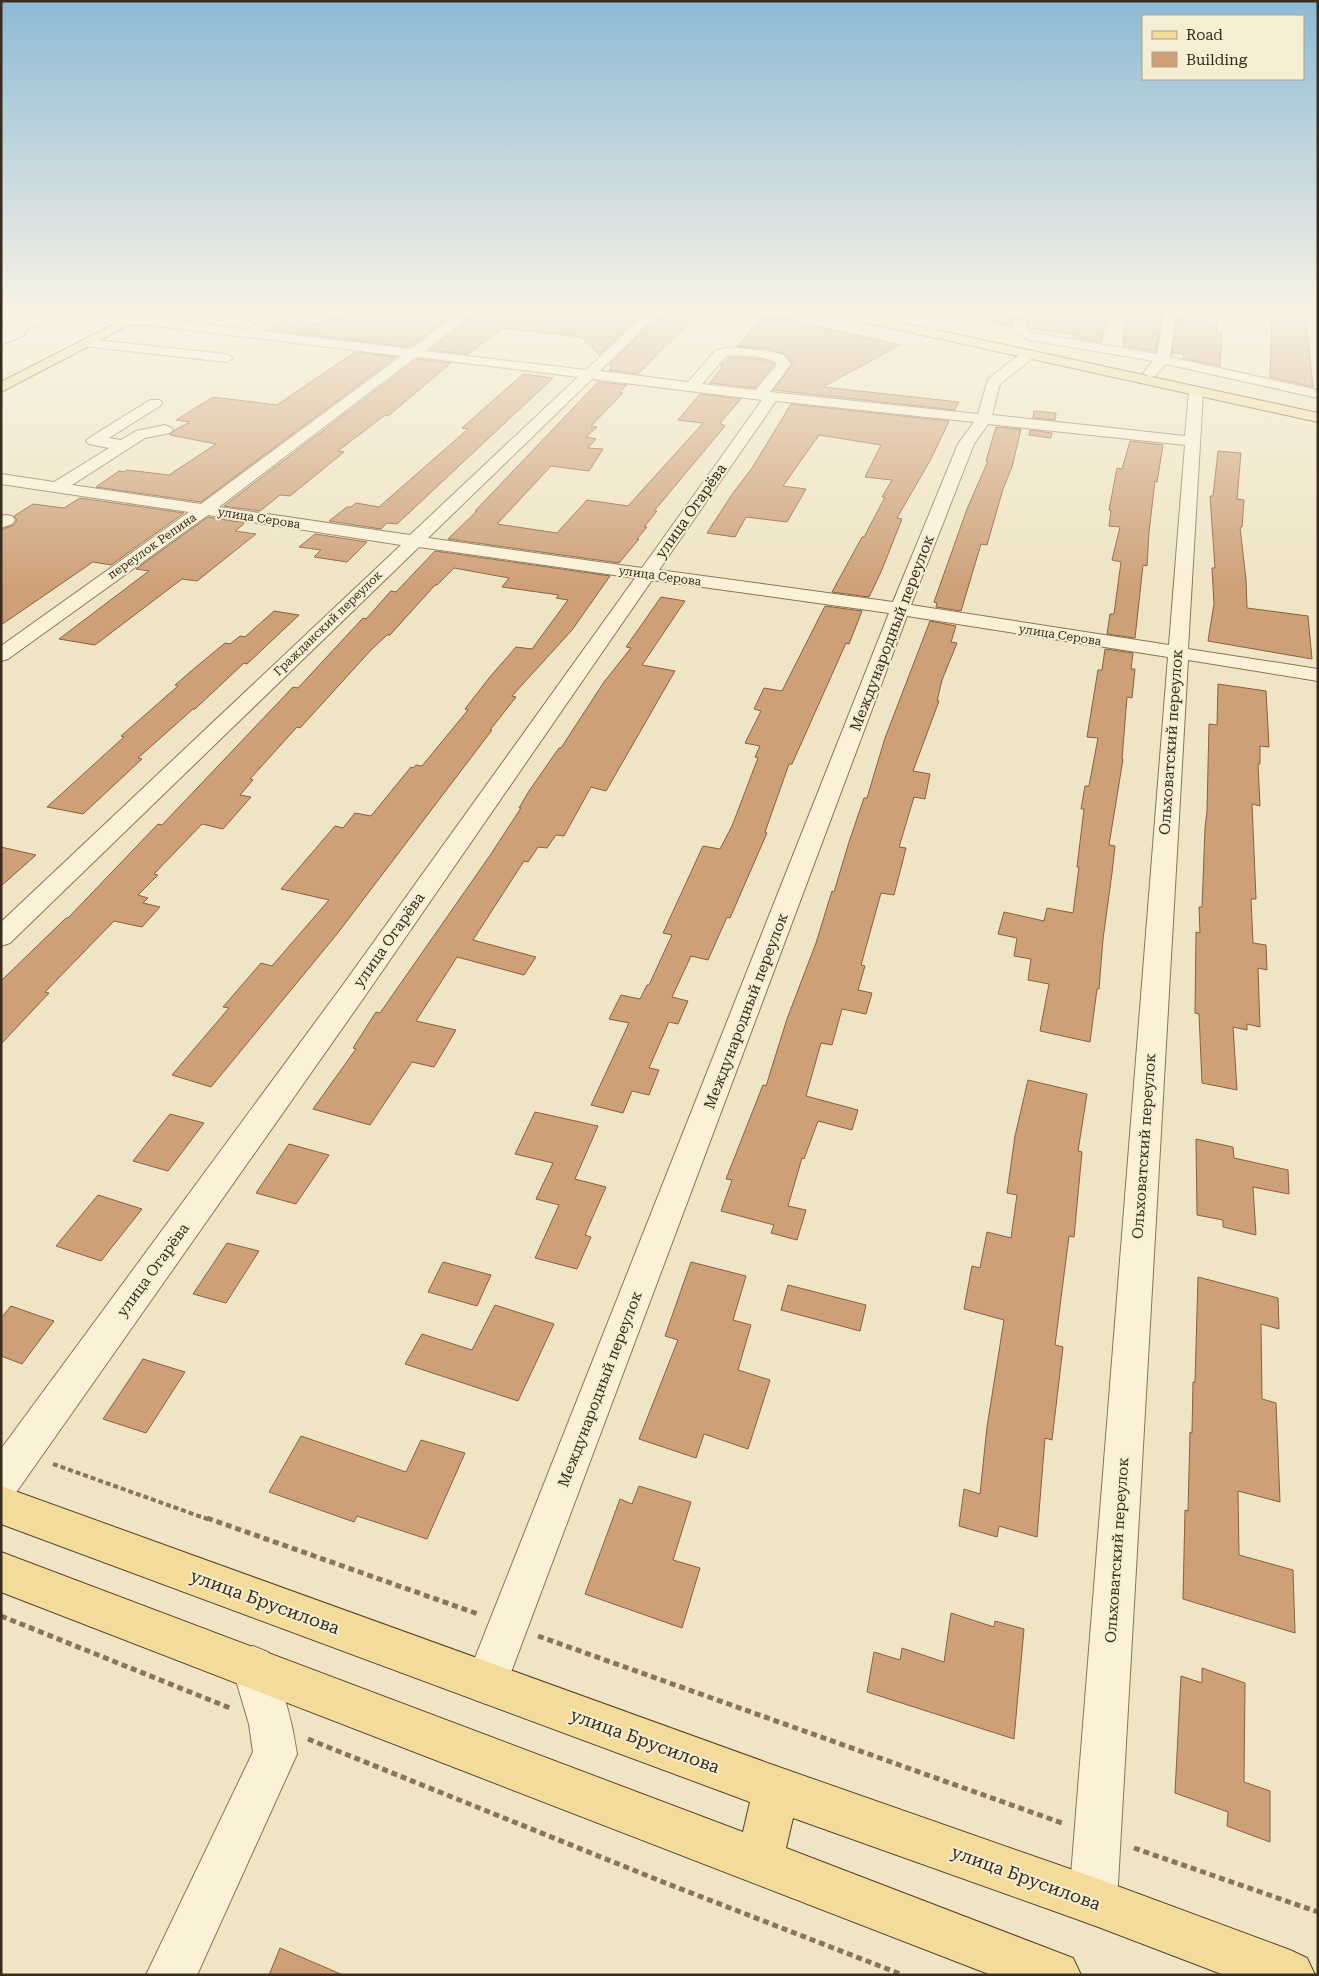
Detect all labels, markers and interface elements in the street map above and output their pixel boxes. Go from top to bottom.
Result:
legend [1142,15,1304,80]
text: Road [1186,26,1223,44]
text: Building [1186,51,1248,69]
street label: улица Огарёва [652,460,730,562]
street label: улица Серова [217,505,302,532]
street label: переулок Репина [105,510,199,582]
street label: Международный переулок [846,532,938,734]
street label: улица Серова [618,563,703,589]
street label: Гражданский переулок [271,567,385,679]
street label: улица Серова [1018,622,1103,649]
street label: Ольховатский переулок [1156,648,1187,835]
street label: улица Огарёва [350,889,428,991]
street label: Международный переулок [700,910,792,1112]
street label: Ольховатский переулок [1129,1052,1160,1239]
street label: улица Огарёва [113,1220,193,1320]
street label: Международный переулок [554,1288,646,1490]
street label: Ольховатский переулок [1102,1456,1133,1643]
street label: улица Брусилова [188,1565,343,1638]
street label: улица Брусилова [568,1704,723,1777]
street label: улица Брусилова [949,1841,1104,1914]

